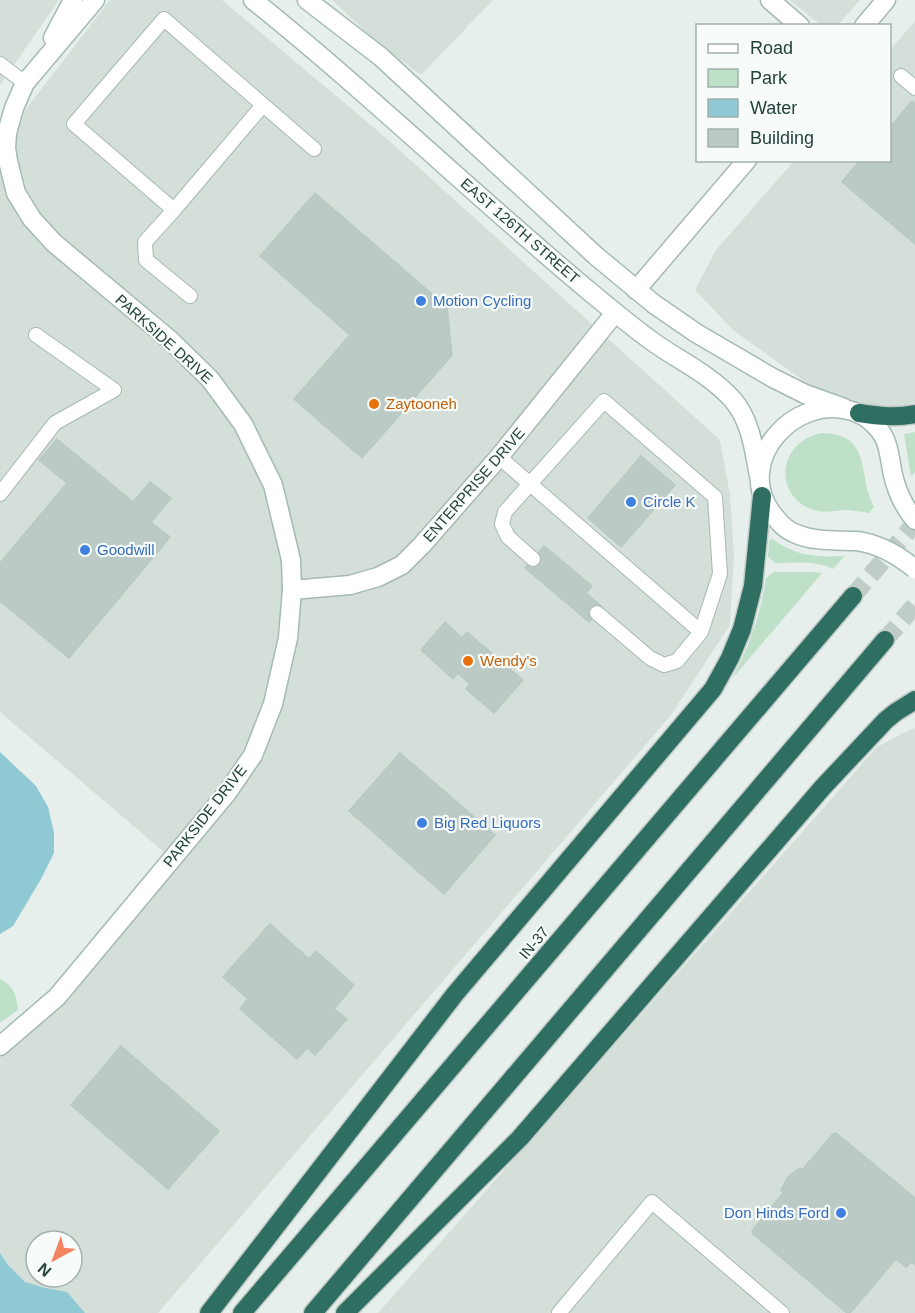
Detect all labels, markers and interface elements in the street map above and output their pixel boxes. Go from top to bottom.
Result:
legend [696,24,891,162]
text: Road [750,38,793,58]
text: Park [750,68,788,88]
text: Water [750,98,797,118]
text: Building [750,128,814,148]
street label: EAST 126TH STREET [458,175,583,287]
street label: PARKSIDE DRIVE [112,291,216,387]
place label: Motion Cycling [433,292,531,309]
marker: Motion Cycling [414,294,428,308]
place label: Zaytooneh [386,395,457,412]
marker: Zaytooneh [367,397,381,411]
street label: ENTERPRISE DRIVE [419,424,528,545]
place label: Circle K [643,493,696,510]
marker: Circle K [624,495,638,509]
place label: Goodwill [97,541,155,558]
marker: Goodwill [78,543,92,557]
place label: Wendy's [480,652,537,669]
marker: Wendy's [461,654,475,668]
street label: PARKSIDE DRIVE [160,761,250,870]
place label: Big Red Liquors [434,814,541,831]
marker: Big Red Liquors [415,816,429,830]
street label: IN-37 [515,923,552,962]
place label: Don Hinds Ford [724,1204,829,1221]
marker: Don Hinds Ford [834,1206,848,1220]
north arrow [24,1229,84,1289]
text: N [35,1260,54,1280]

